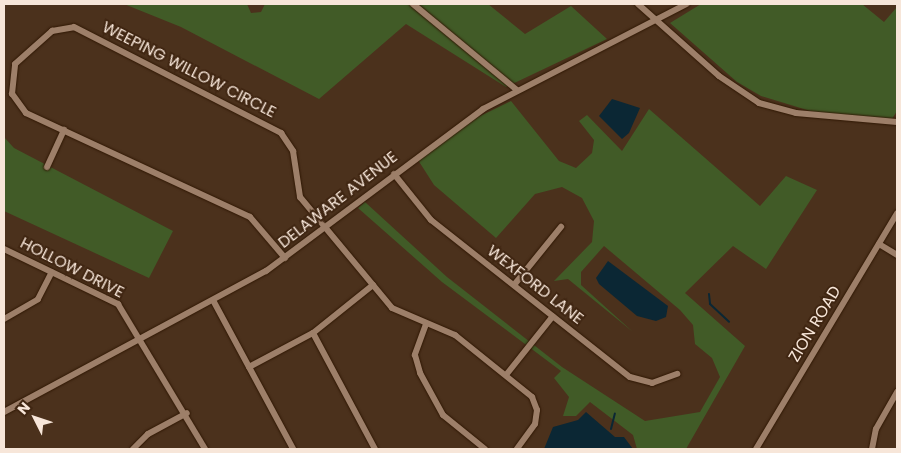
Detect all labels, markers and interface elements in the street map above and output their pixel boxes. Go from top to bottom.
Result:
street label: WEEPING WILLOW CIRCLE [99,18,279,122]
street label: DELAWARE AVENUE [275,148,401,252]
street label: HOLLOW DRIVE [17,234,127,302]
street label: WEXFORD LANE [483,241,587,329]
street label: ZION ROAD [785,283,845,365]
north arrow [10,393,60,443]
text: N [13,398,35,419]

